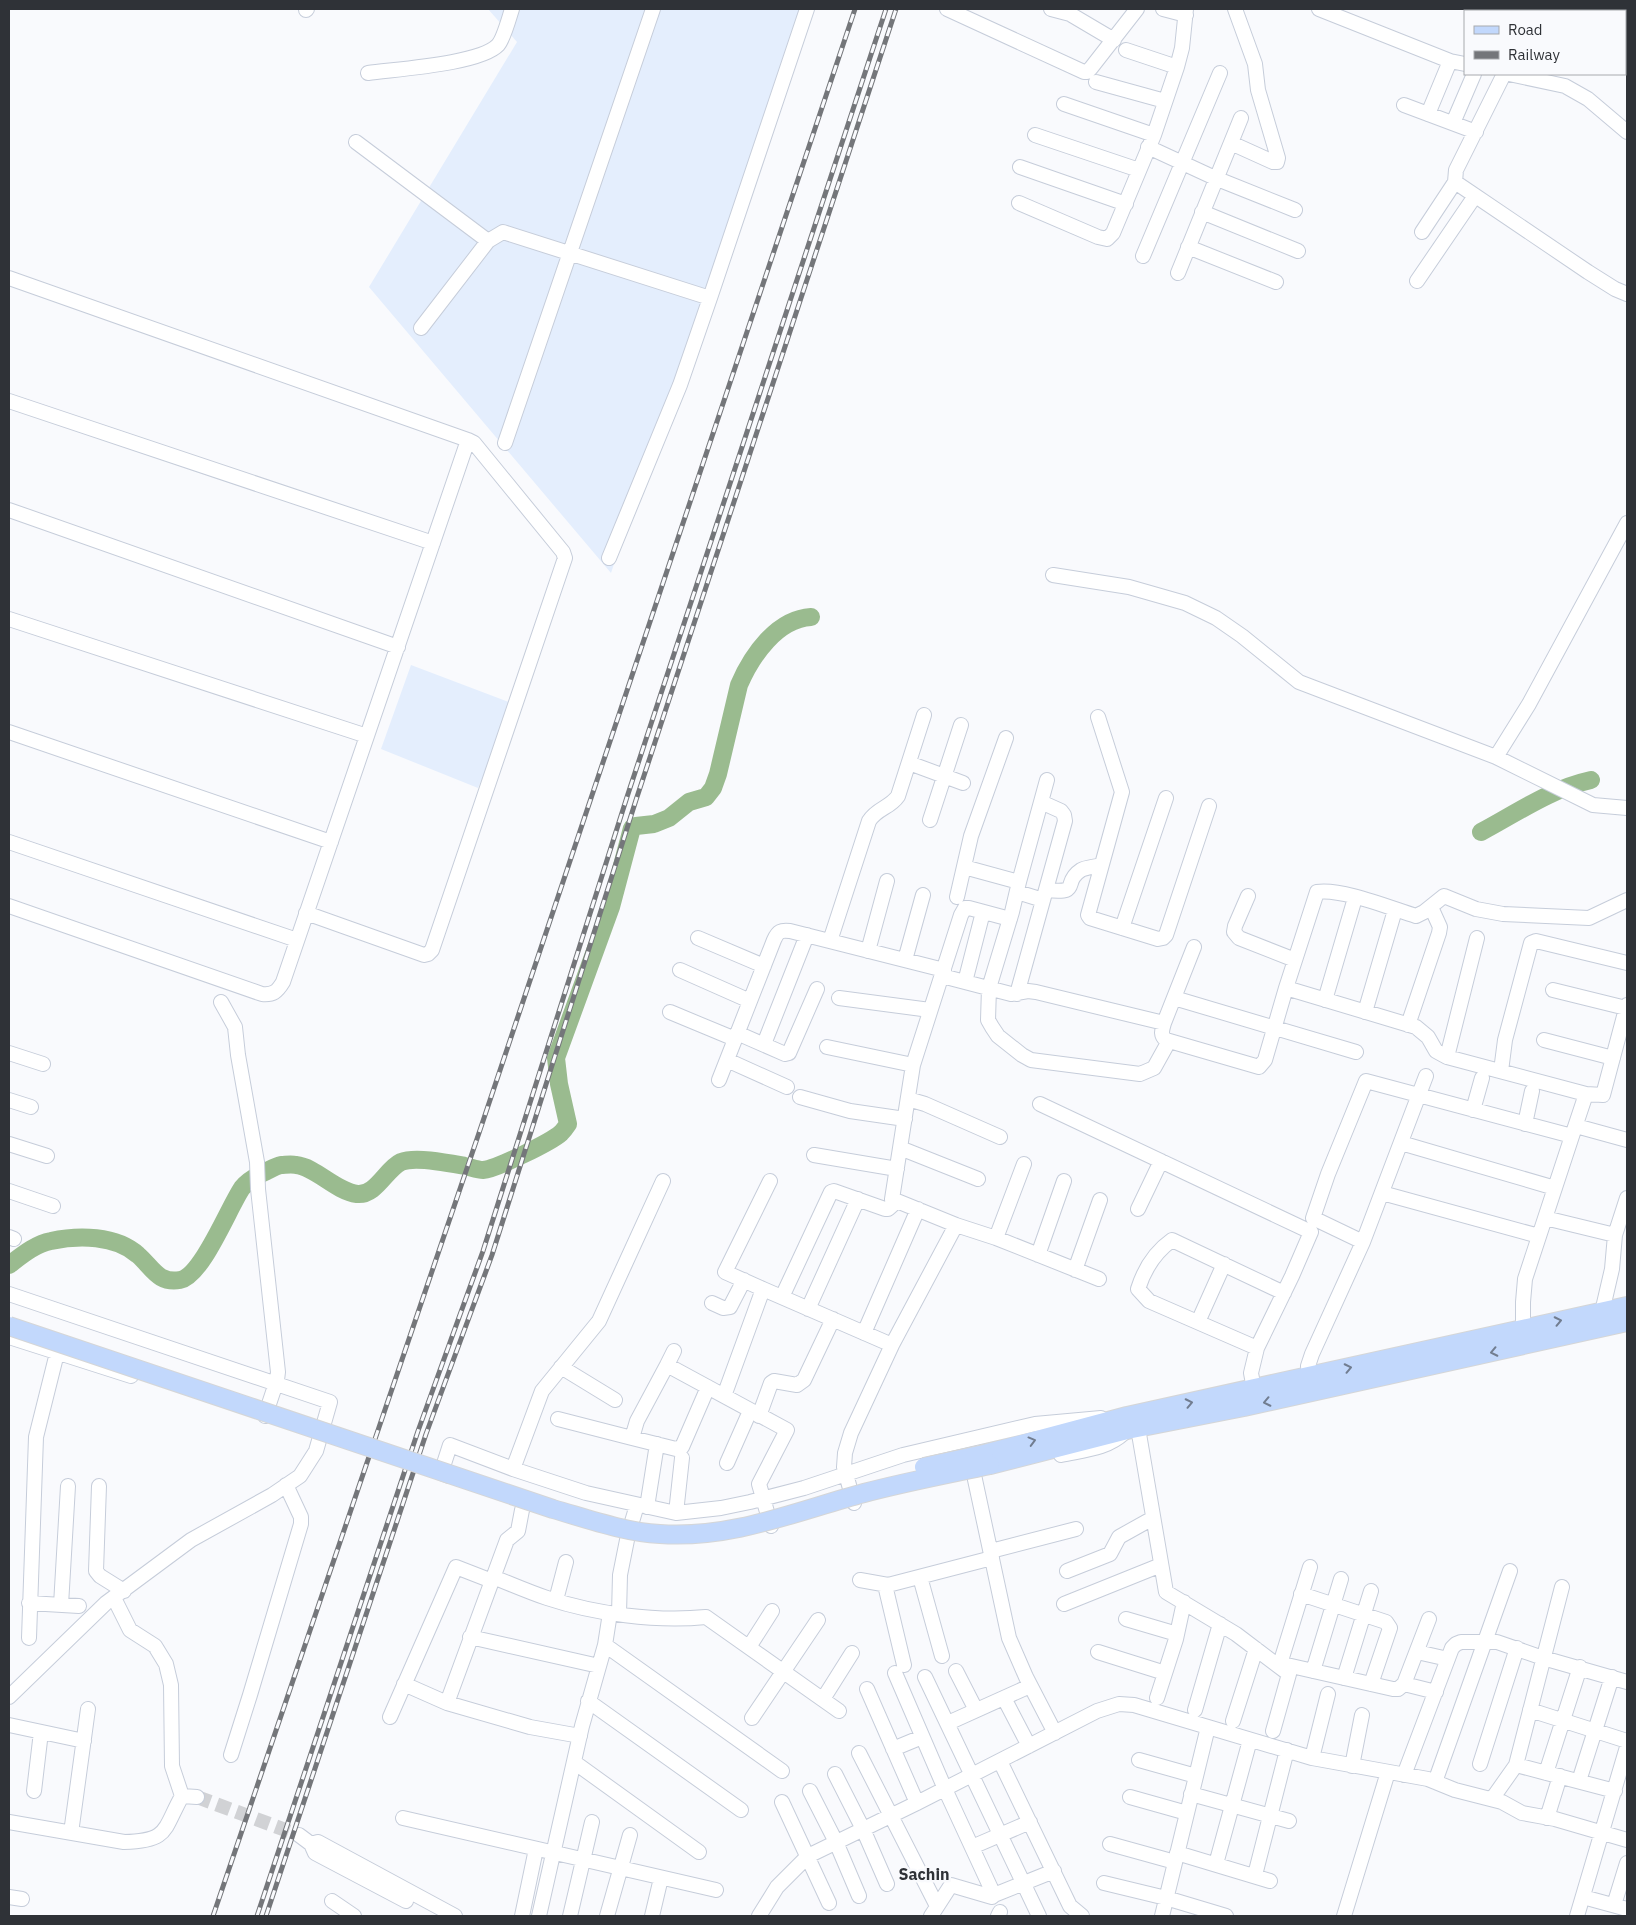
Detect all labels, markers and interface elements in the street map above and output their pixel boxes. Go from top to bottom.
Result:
legend [1464,10,1626,75]
text: Road [1508,20,1543,39]
text: Railway [1508,45,1561,64]
one-way arrow [1554,1316,1562,1327]
one-way arrow [1490,1346,1499,1357]
one-way arrow [1344,1363,1353,1374]
one-way arrow [1263,1396,1272,1407]
one-way arrow [1185,1398,1194,1409]
one-way arrow [1027,1436,1036,1447]
district label: Sachin [898,1864,950,1884]

